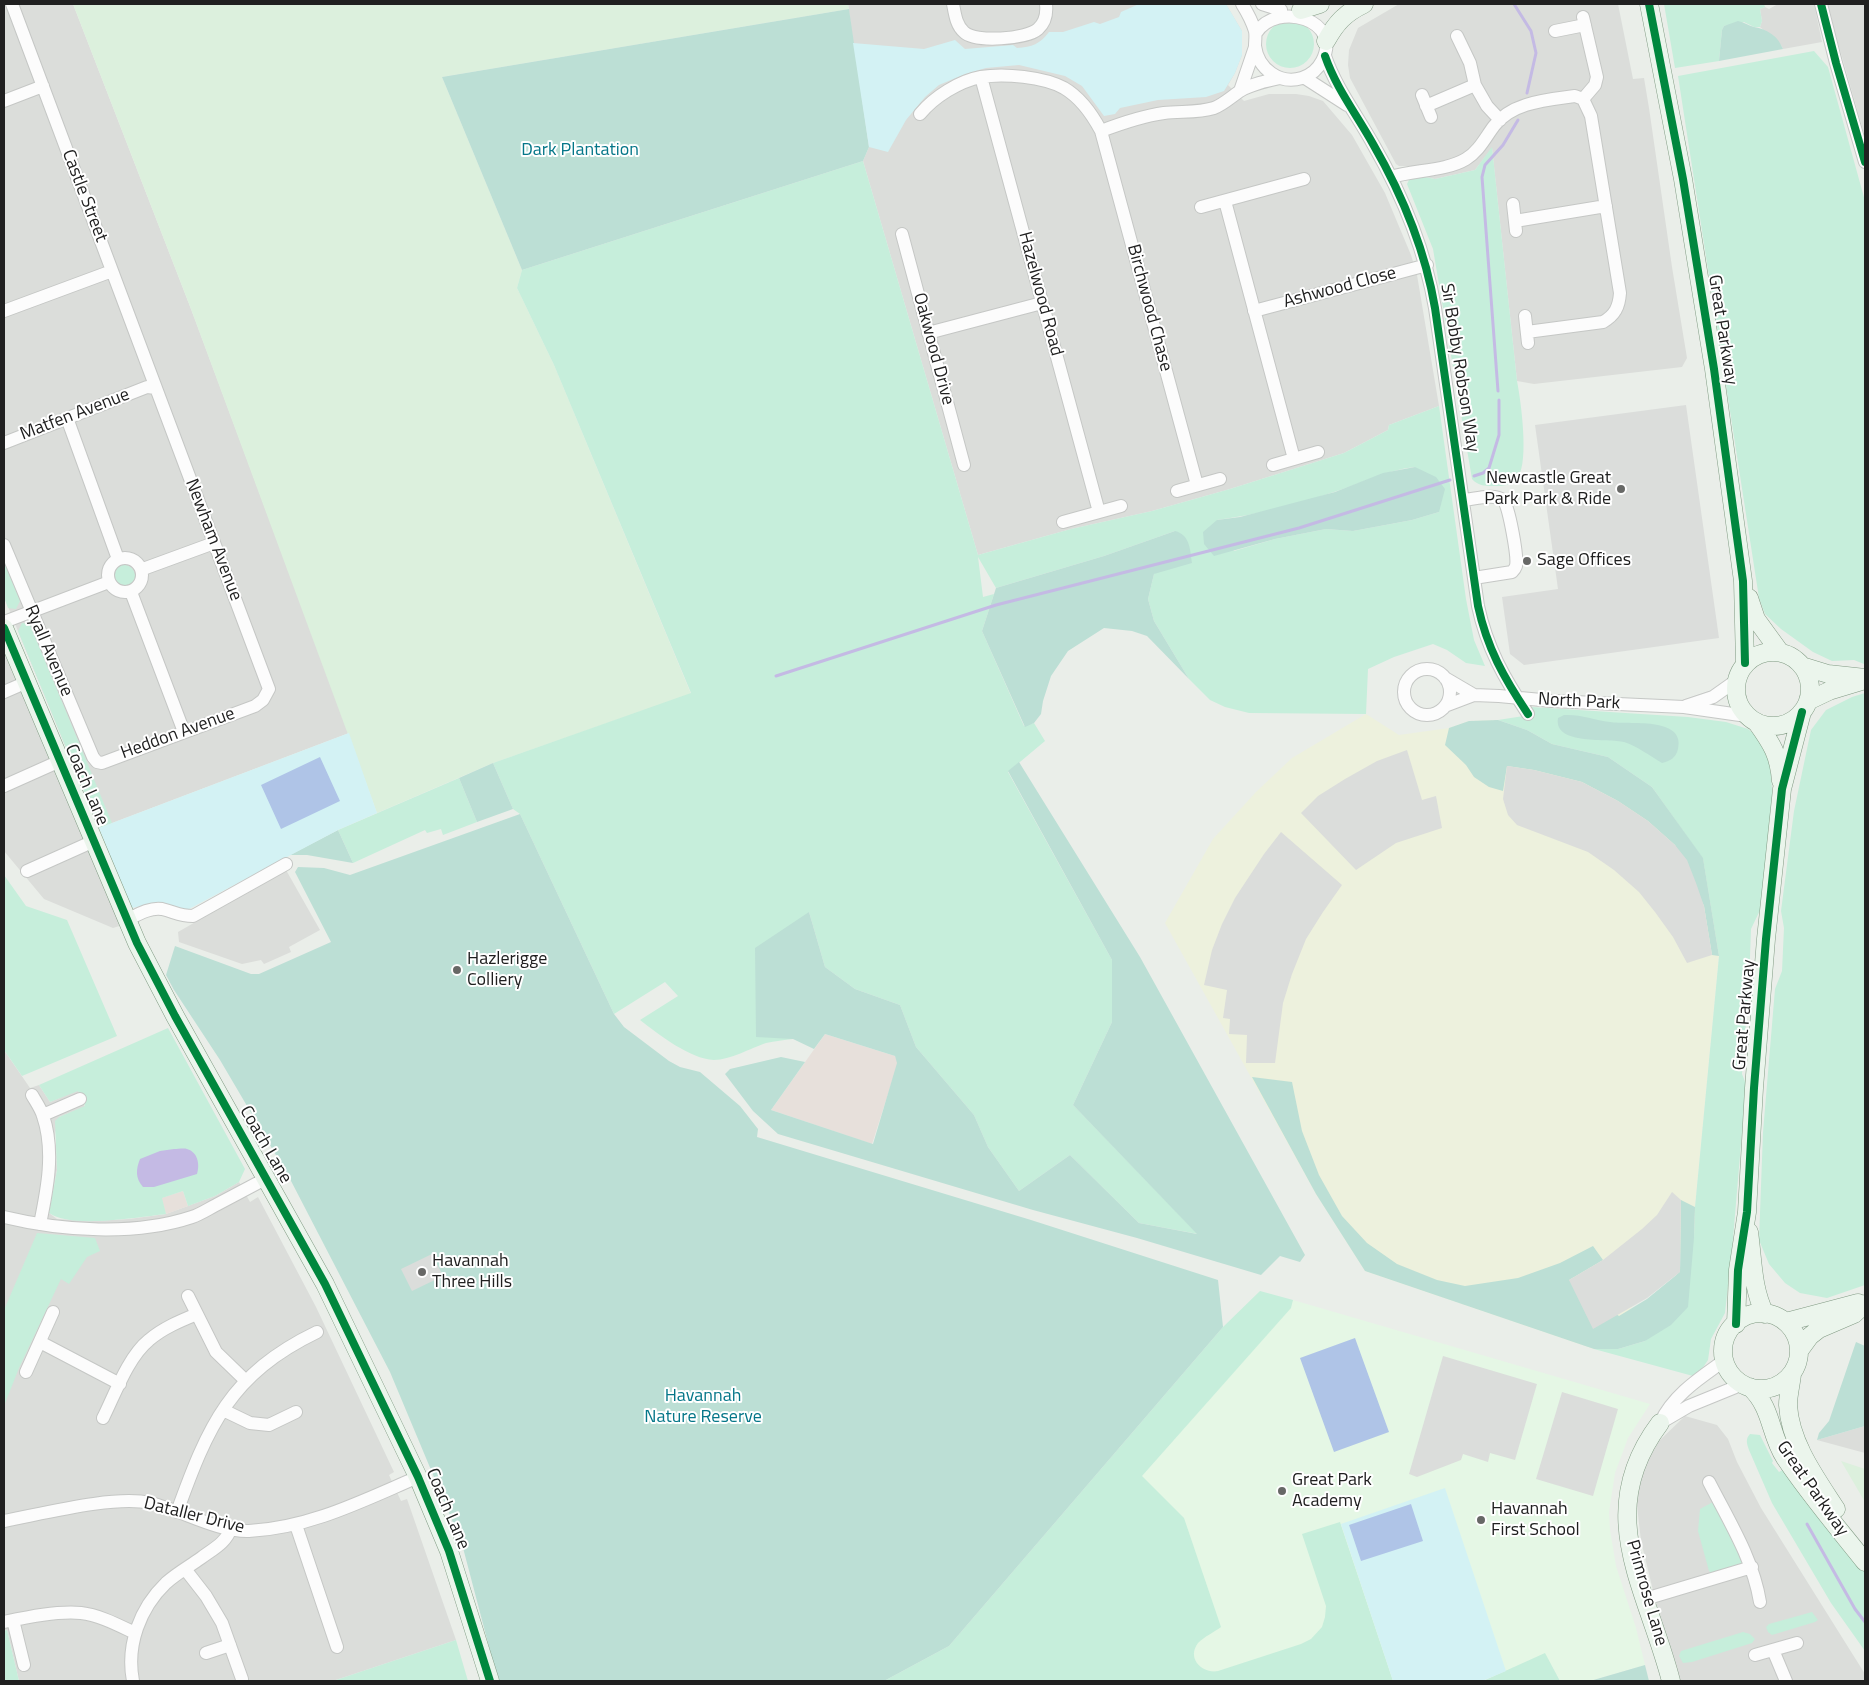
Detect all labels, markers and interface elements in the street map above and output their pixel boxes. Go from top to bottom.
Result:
park label: Dark Plantation [521,140,639,162]
street label: Castle Street [57,147,111,245]
street label: Hazelwood Road [1013,230,1067,358]
street label: Birchwood Chase [1122,242,1176,374]
street label: Ashwood Close [1281,263,1399,313]
street label: Great Parkway [1703,273,1741,387]
street label: Sir Bobby Robson Way [1435,282,1483,454]
street label: Oakwood Drive [908,291,958,407]
street label: Matfen Avenue [17,384,133,446]
place label: Newcastle Great Park Park & Ride [1484,468,1611,510]
street label: Newham Avenue [180,476,246,604]
marker: Newcastle Great Park Park & Ride [1615,483,1627,495]
place label: Sage Offices [1537,550,1631,572]
marker: Sage Offices [1521,555,1533,567]
street label: Ryall Avenue [19,602,77,700]
street label: North Park [1537,689,1621,715]
street label: Heddon Avenue [118,703,238,765]
street label: Coach Lane [59,741,113,829]
place label: Hazlerigge Colliery [467,949,547,992]
street label: Great Parkway [1729,959,1761,1071]
marker: Hazlerigge Colliery [451,964,463,976]
street label: Coach Lane [234,1102,296,1188]
place label: Havannah Three Hills [432,1251,512,1294]
marker: Havannah Three Hills [416,1266,428,1278]
park label: Havannah Nature Reserve [644,1386,762,1428]
street label: Great Parkway [1771,1437,1853,1541]
street label: Coach Lane [420,1465,474,1553]
place label: Great Park Academy [1292,1470,1372,1512]
marker: Great Park Academy [1276,1485,1288,1497]
street label: Dataller Drive [141,1493,247,1539]
place label: Havannah First School [1491,1499,1580,1542]
marker: Havannah First School [1475,1514,1487,1526]
street label: Primrose Lane [1621,1538,1671,1648]

